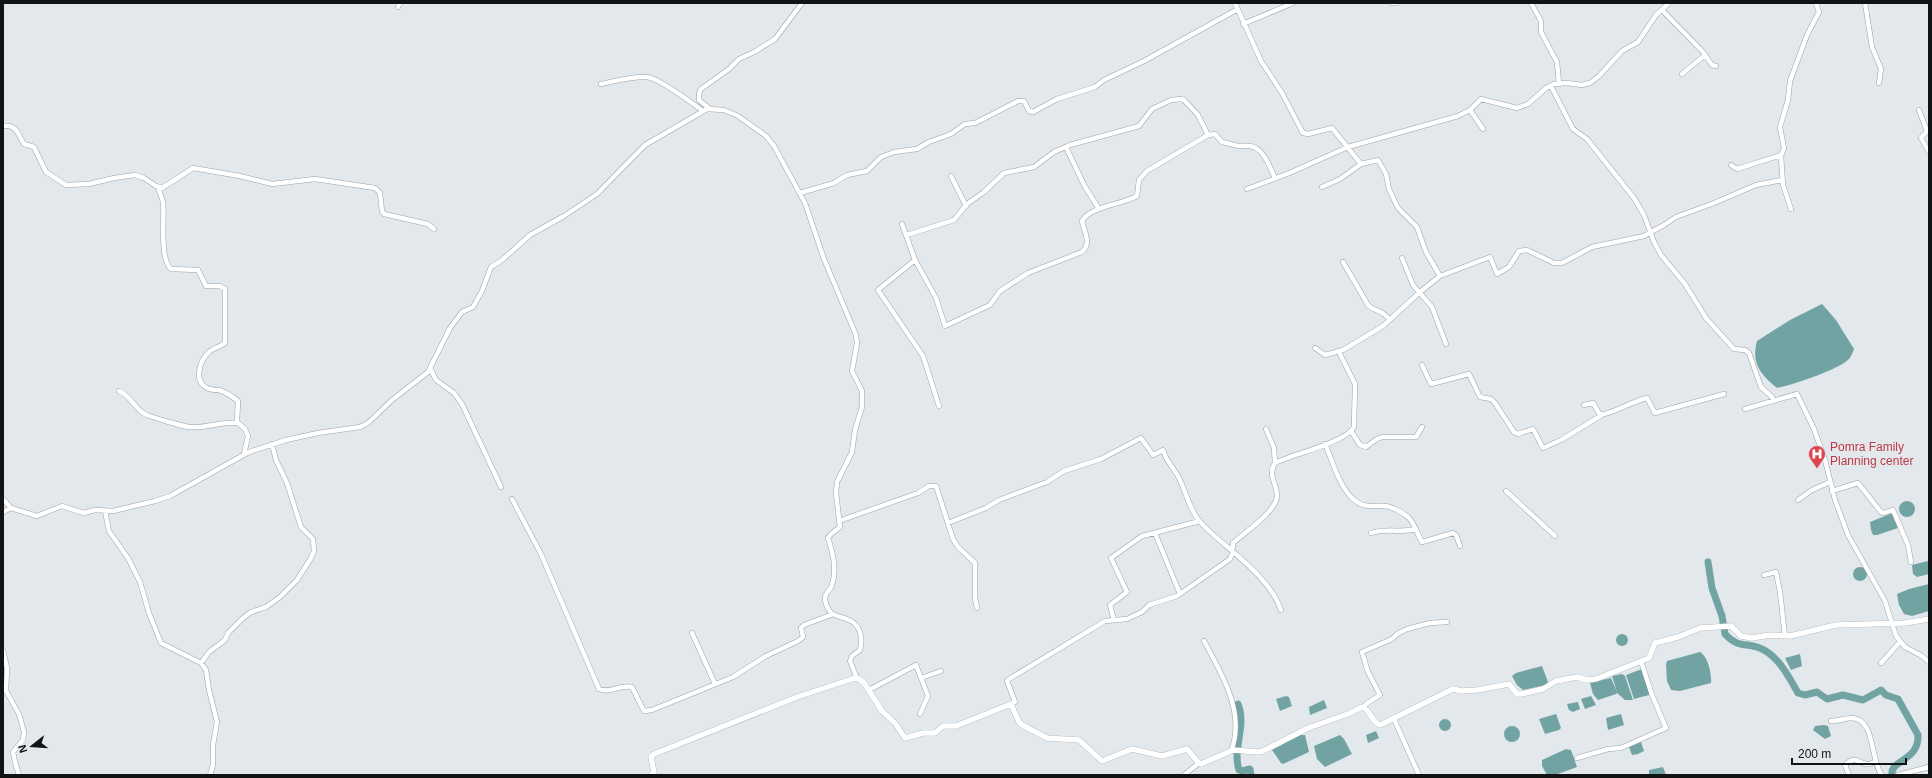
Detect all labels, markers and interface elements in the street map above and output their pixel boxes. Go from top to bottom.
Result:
place label: Pomra Family Planning center [1830,440,1913,468]
hospital icon: Pomra Family Planning center [1807,444,1827,469]
north arrow [12,726,52,766]
scale bar [1792,740,1906,766]
text: N [16,743,29,754]
text: 200 m [1798,747,1831,761]

